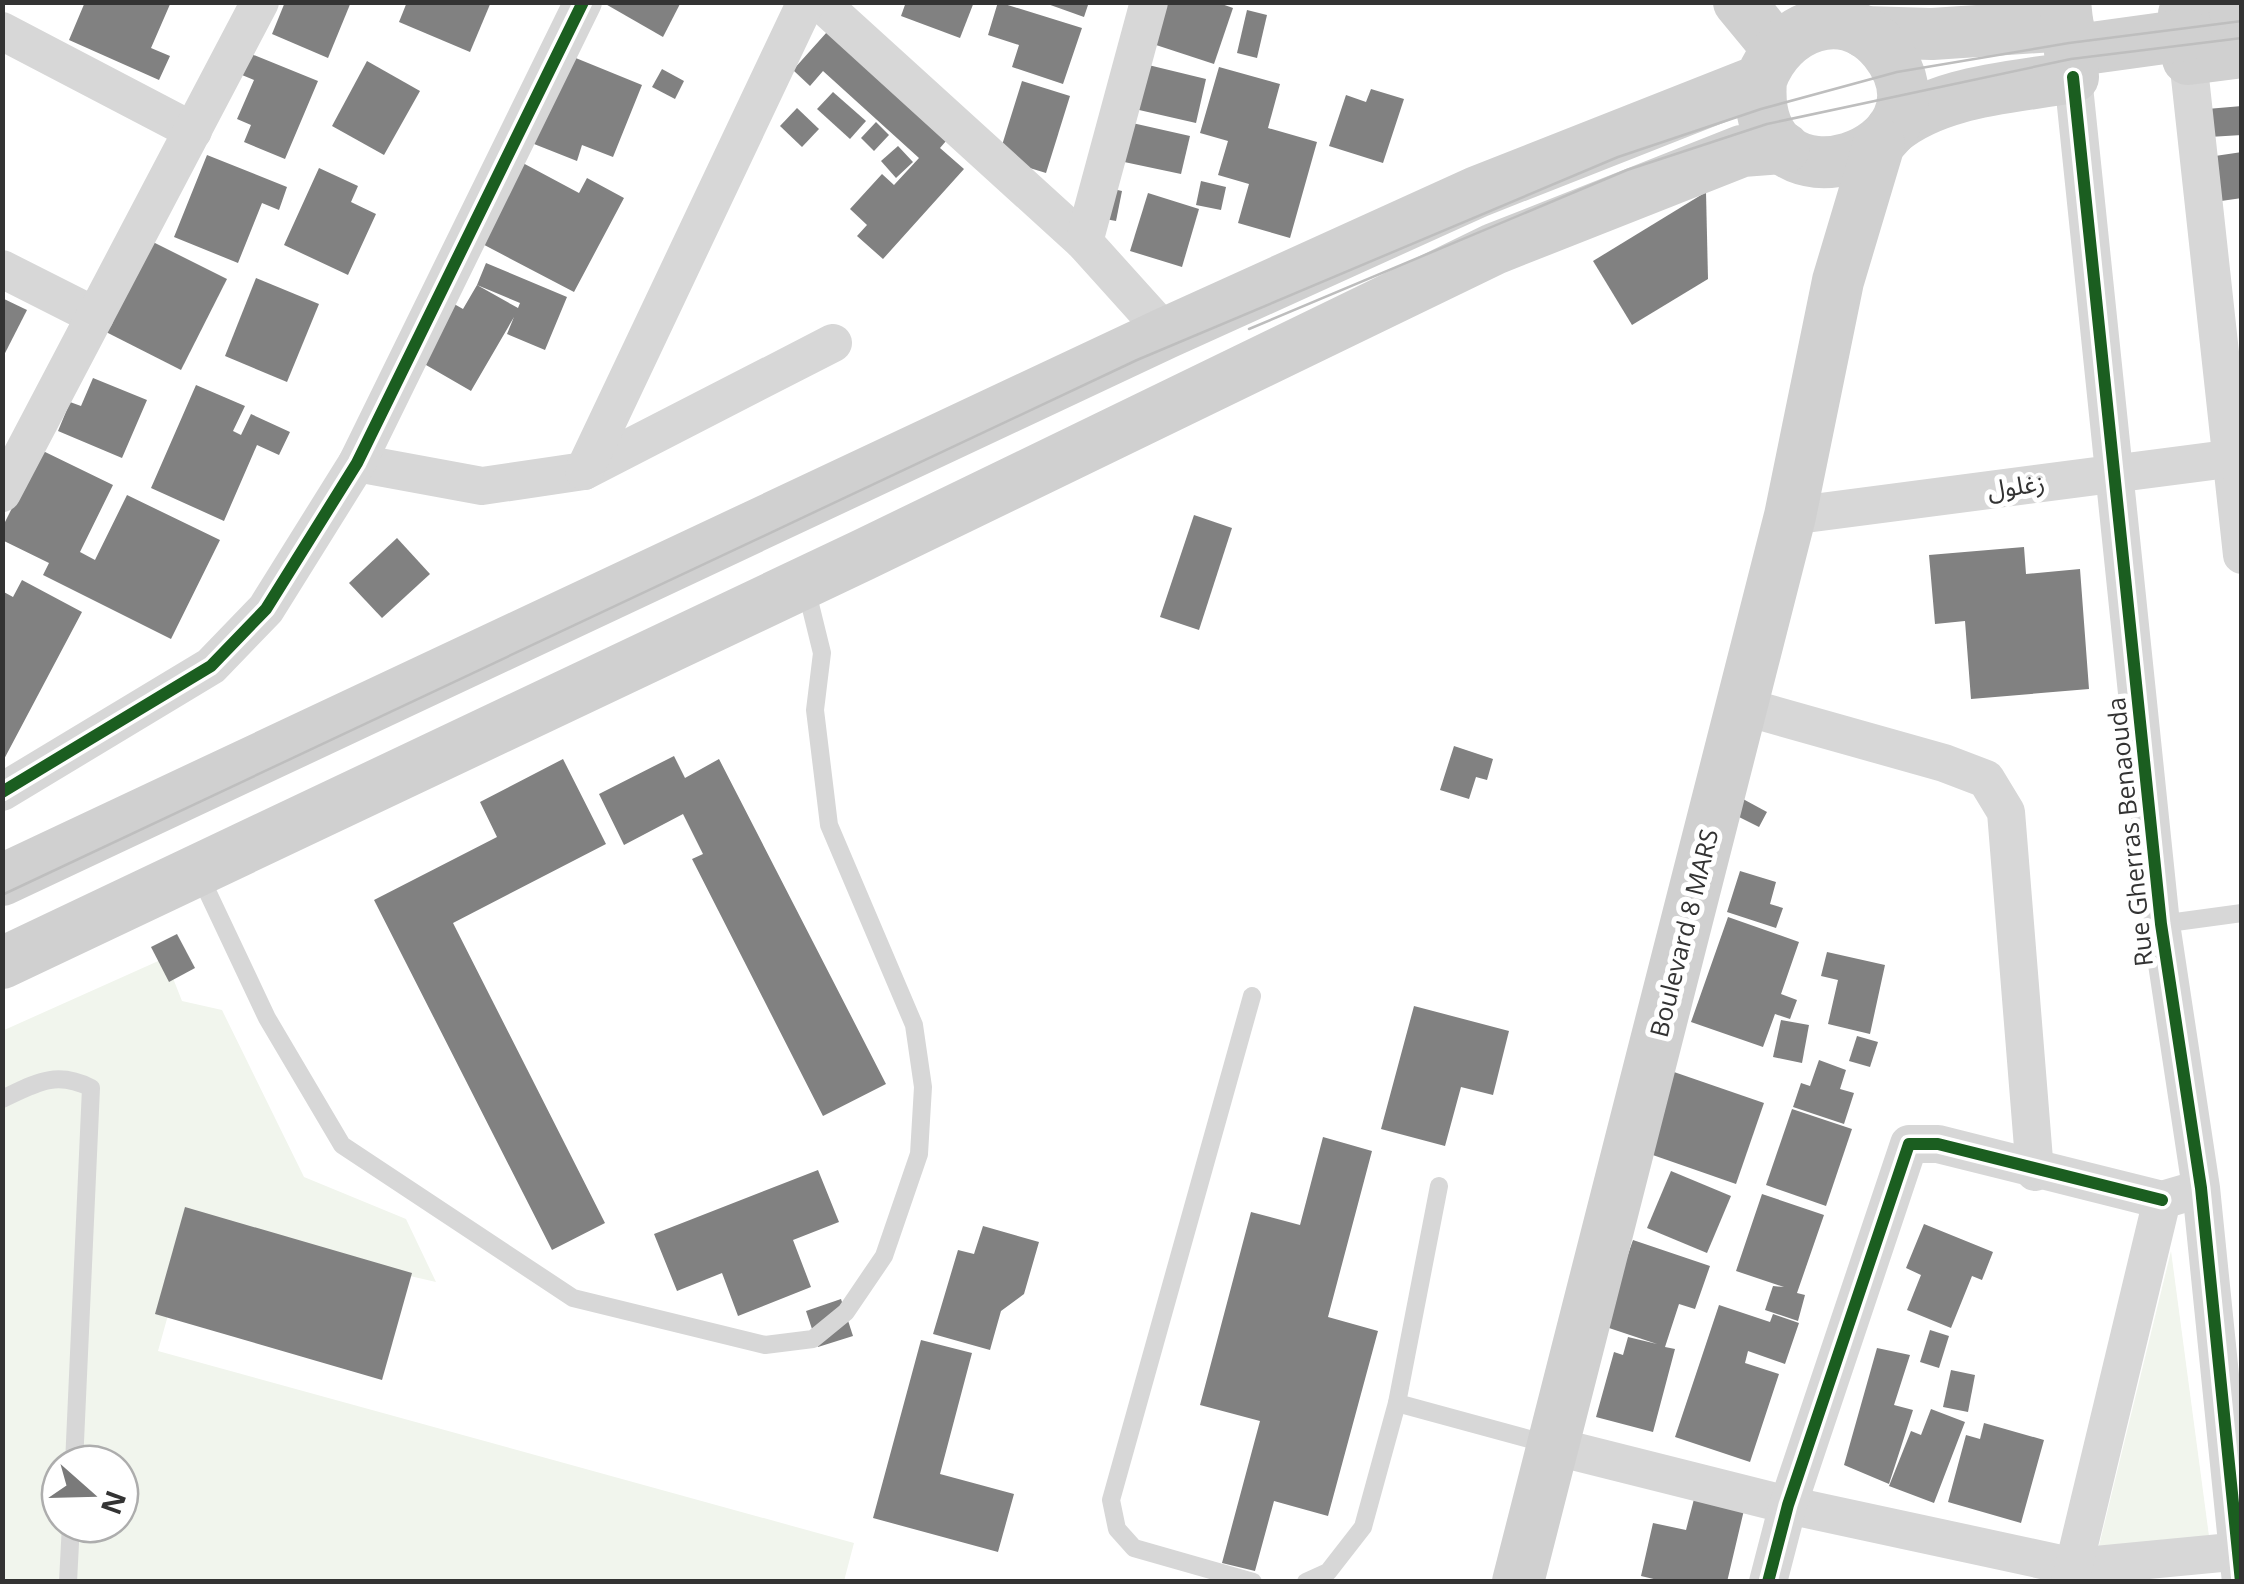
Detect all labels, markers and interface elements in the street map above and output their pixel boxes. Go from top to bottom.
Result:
street label: زغلول [1985,464,2047,506]
street label: Rue Gherras Benaouda [2098,696,2160,968]
street label: Boulevard 8 MARS [1641,825,1725,1040]
north arrow [40,1444,140,1544]
text: N [93,1486,136,1520]

